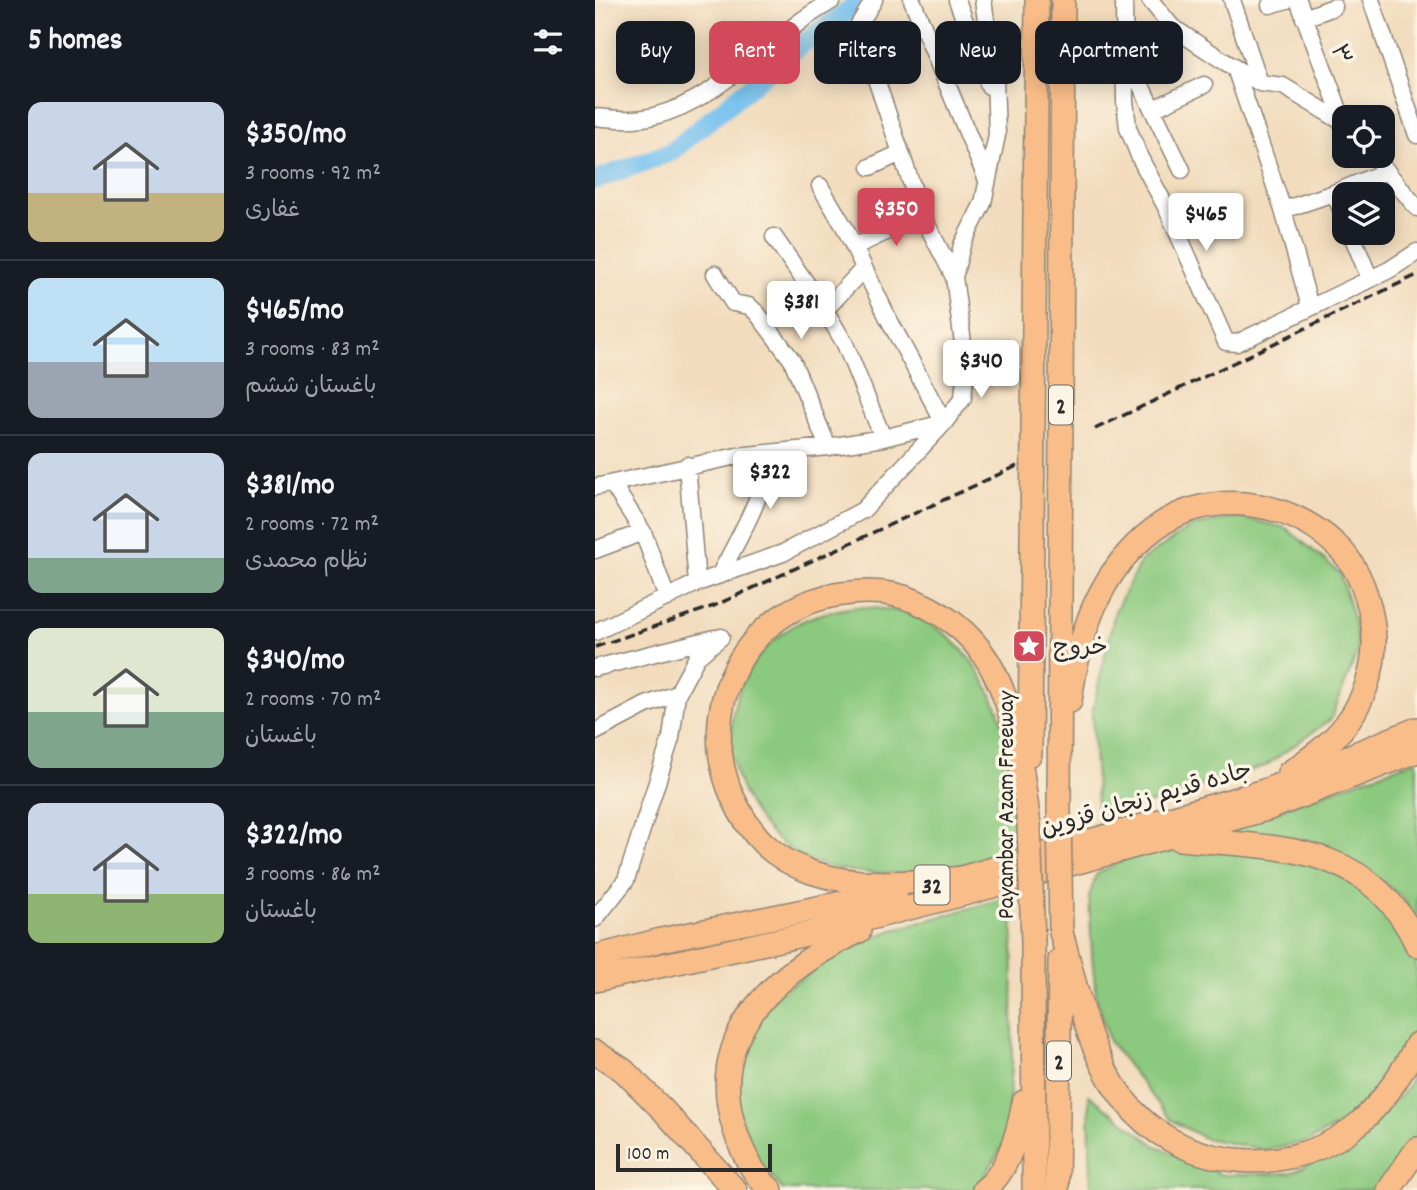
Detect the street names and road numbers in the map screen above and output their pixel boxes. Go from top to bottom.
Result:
street label: ۳ [1320,40,1359,70]
road number: 2 [1049,386,1073,424]
street label: Payambar Azam Freeway [991,690,1025,919]
street label: جاده قدیم زنجان قزوین [1037,754,1256,847]
road number: 32 [915,866,949,904]
road number: 2 [1047,1042,1071,1080]

